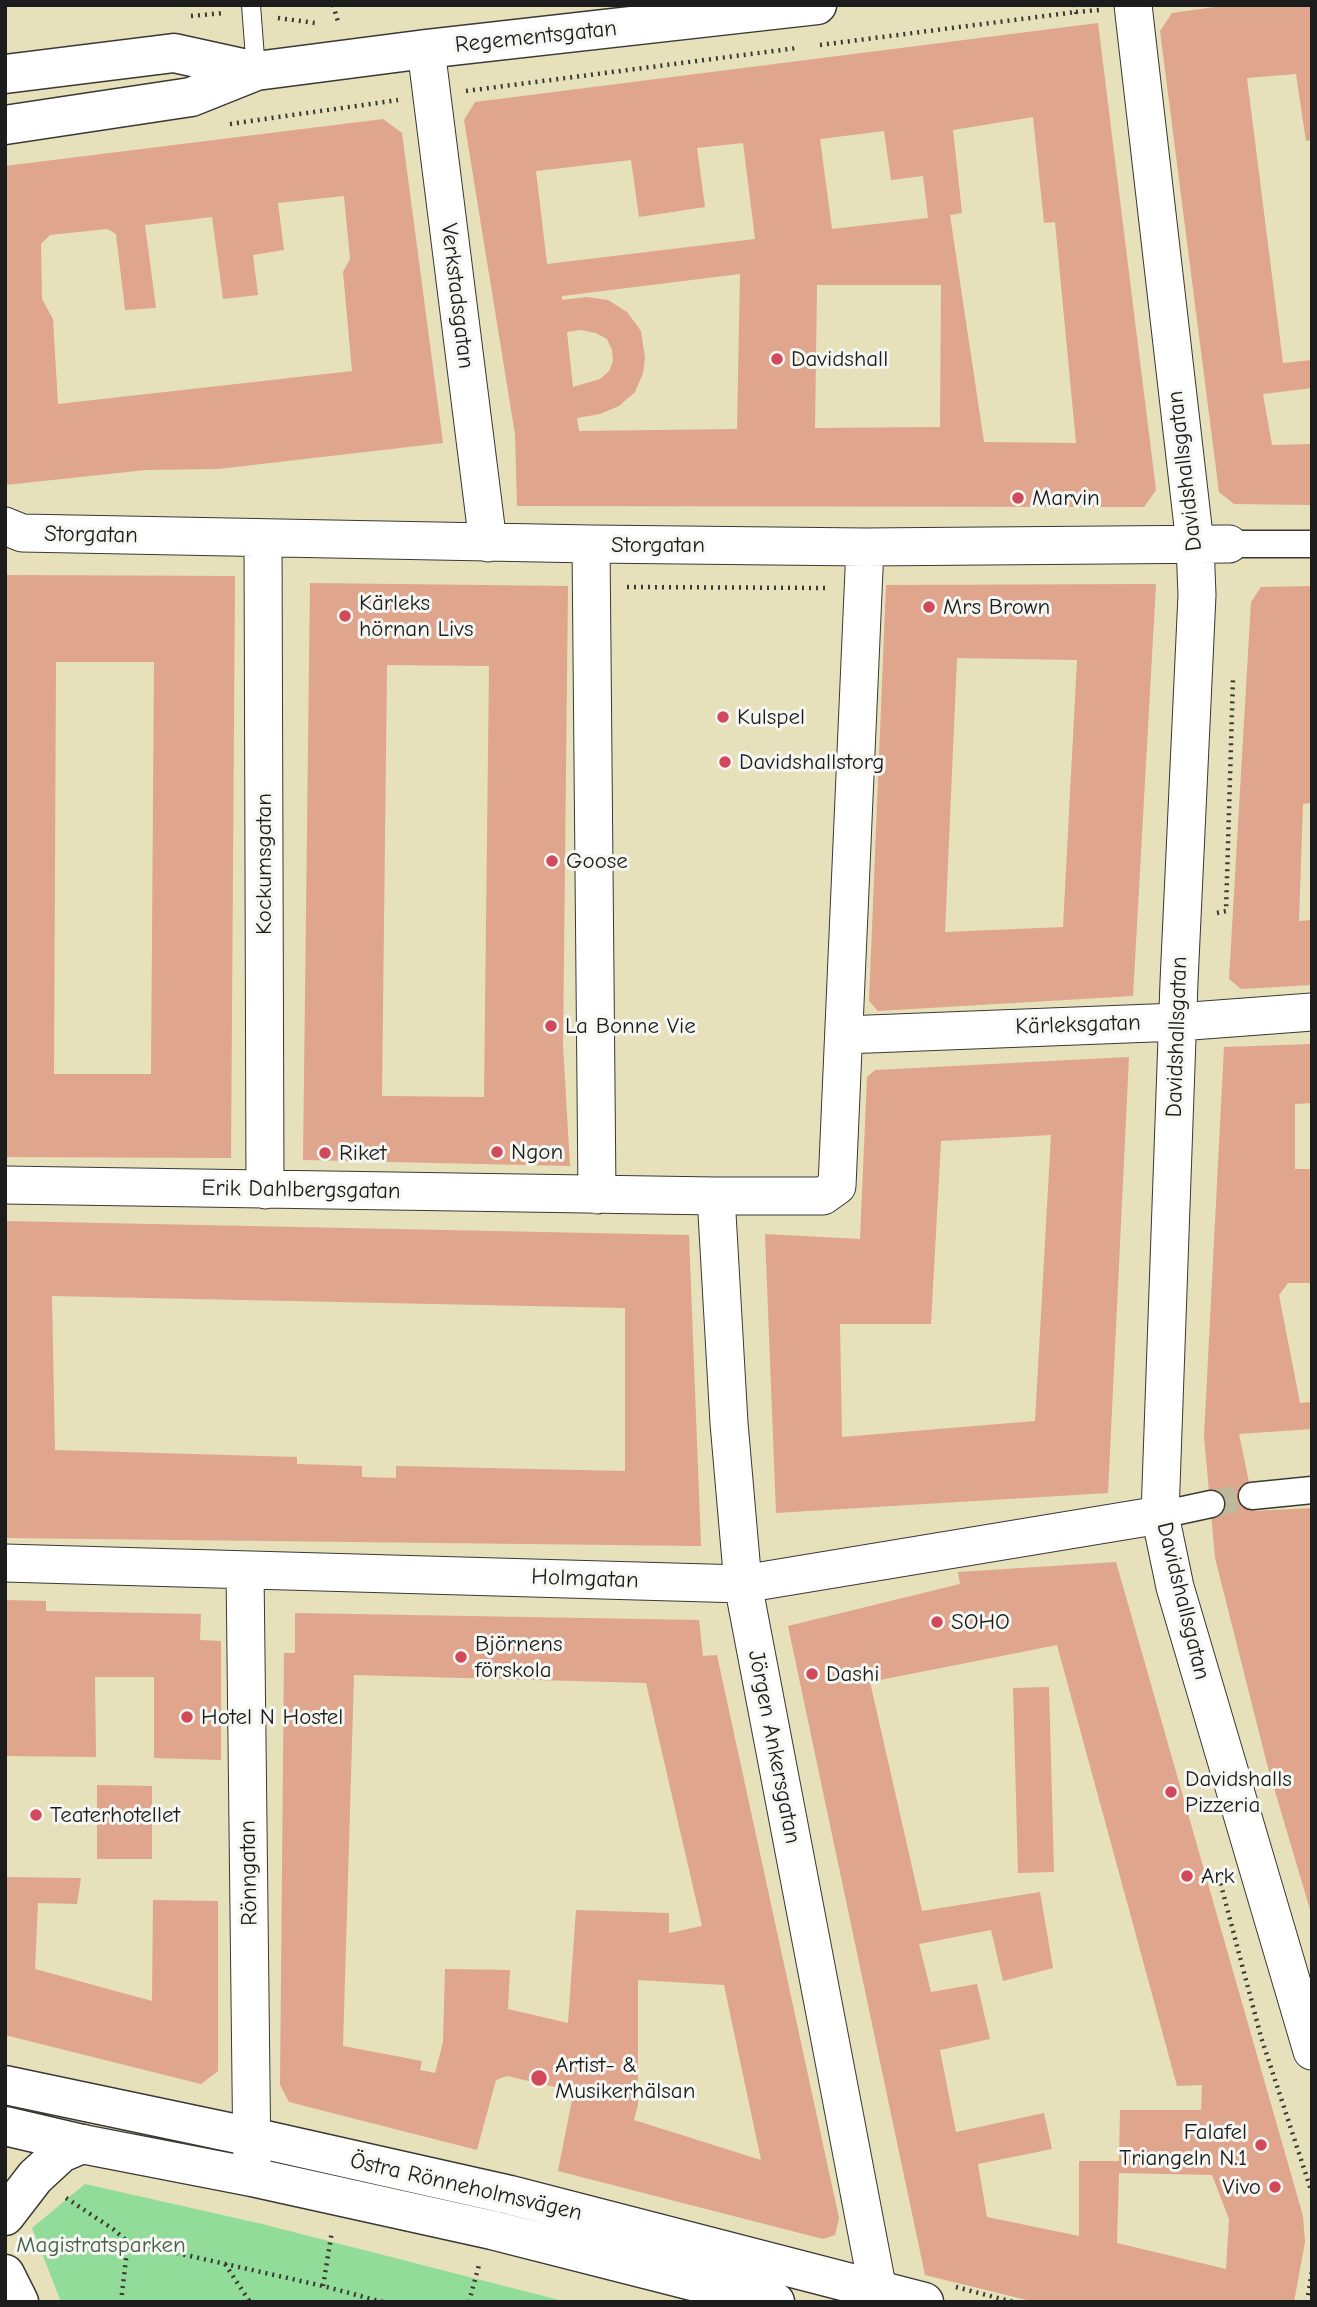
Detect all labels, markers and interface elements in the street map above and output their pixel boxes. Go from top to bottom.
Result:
street label: Regementsgatan [454,15,618,59]
street label: Verkstadsgatan [434,222,480,370]
place label: Davidshall [791,345,888,373]
marker: Davidshall [769,351,785,367]
street label: Davidshallsgatan [1161,389,1209,553]
place label: Marvin [1032,484,1100,512]
marker: Marvin [1010,490,1026,506]
street label: Storgatan [44,520,138,550]
street label: Storgatan [611,531,705,559]
place label: Kärleks hörnan Livs [359,589,474,643]
place label: Mrs Brown [943,593,1050,621]
marker: Mrs Brown [921,599,937,615]
marker: Kärleks hörnan Livs [337,608,353,624]
place label: Kulspel [737,703,805,731]
marker: Kulspel [715,709,731,725]
place label: Davidshallstorg [739,748,884,776]
marker: Davidshallstorg [717,754,733,770]
street label: Kockumsgatan [250,793,278,935]
place label: Goose [566,847,628,875]
marker: Goose [544,853,560,869]
street label: Davidshallsgatan [1160,956,1194,1118]
street label: Kärleksgatan [1015,1009,1141,1041]
place label: La Bonne Vie [565,1012,696,1040]
marker: La Bonne Vie [543,1018,559,1034]
place label: Ngon [511,1138,563,1166]
place label: Riket [339,1139,387,1167]
marker: Ngon [489,1144,505,1160]
marker: Riket [317,1145,333,1161]
street label: Erik Dahlbergsgatan [201,1174,401,1206]
street label: Davidshallsgatan [1150,1519,1216,1683]
street label: Holmgatan [531,1563,639,1595]
place label: SOHO [951,1608,1010,1636]
marker: SOHO [929,1614,945,1630]
place label: Björnens förskola [475,1630,563,1684]
street label: Jörgen Ankersgatan [742,1648,806,1846]
marker: Björnens förskola [453,1649,469,1665]
place label: Dashi [826,1660,879,1688]
marker: Dashi [804,1666,820,1682]
place label: Hotel N Hostel [201,1703,343,1731]
marker: Hotel N Hostel [179,1709,195,1725]
place label: Davidshalls Pizzeria [1185,1765,1292,1819]
marker: Davidshalls Pizzeria [1163,1784,1179,1800]
place label: Teaterhotellet [50,1801,180,1829]
marker: Teaterhotellet [28,1807,44,1823]
street label: Rönngatan [234,1820,264,1926]
place label: Ark [1201,1862,1235,1890]
marker: Ark [1179,1868,1195,1884]
place label: Artist- & Musikerhälsan [555,2051,695,2105]
marker: Artist- & Musikerhälsan [529,2068,549,2088]
place label: Falafel Triangeln N.1 [1119,2118,1247,2172]
marker: Falafel Triangeln N.1 [1253,2137,1269,2153]
street label: Östra Rönneholmsvägen [347,2147,585,2227]
place label: Vivo [1222,2173,1261,2201]
marker: Vivo [1267,2179,1283,2195]
park label: Magistratsparken [16,2231,186,2259]

